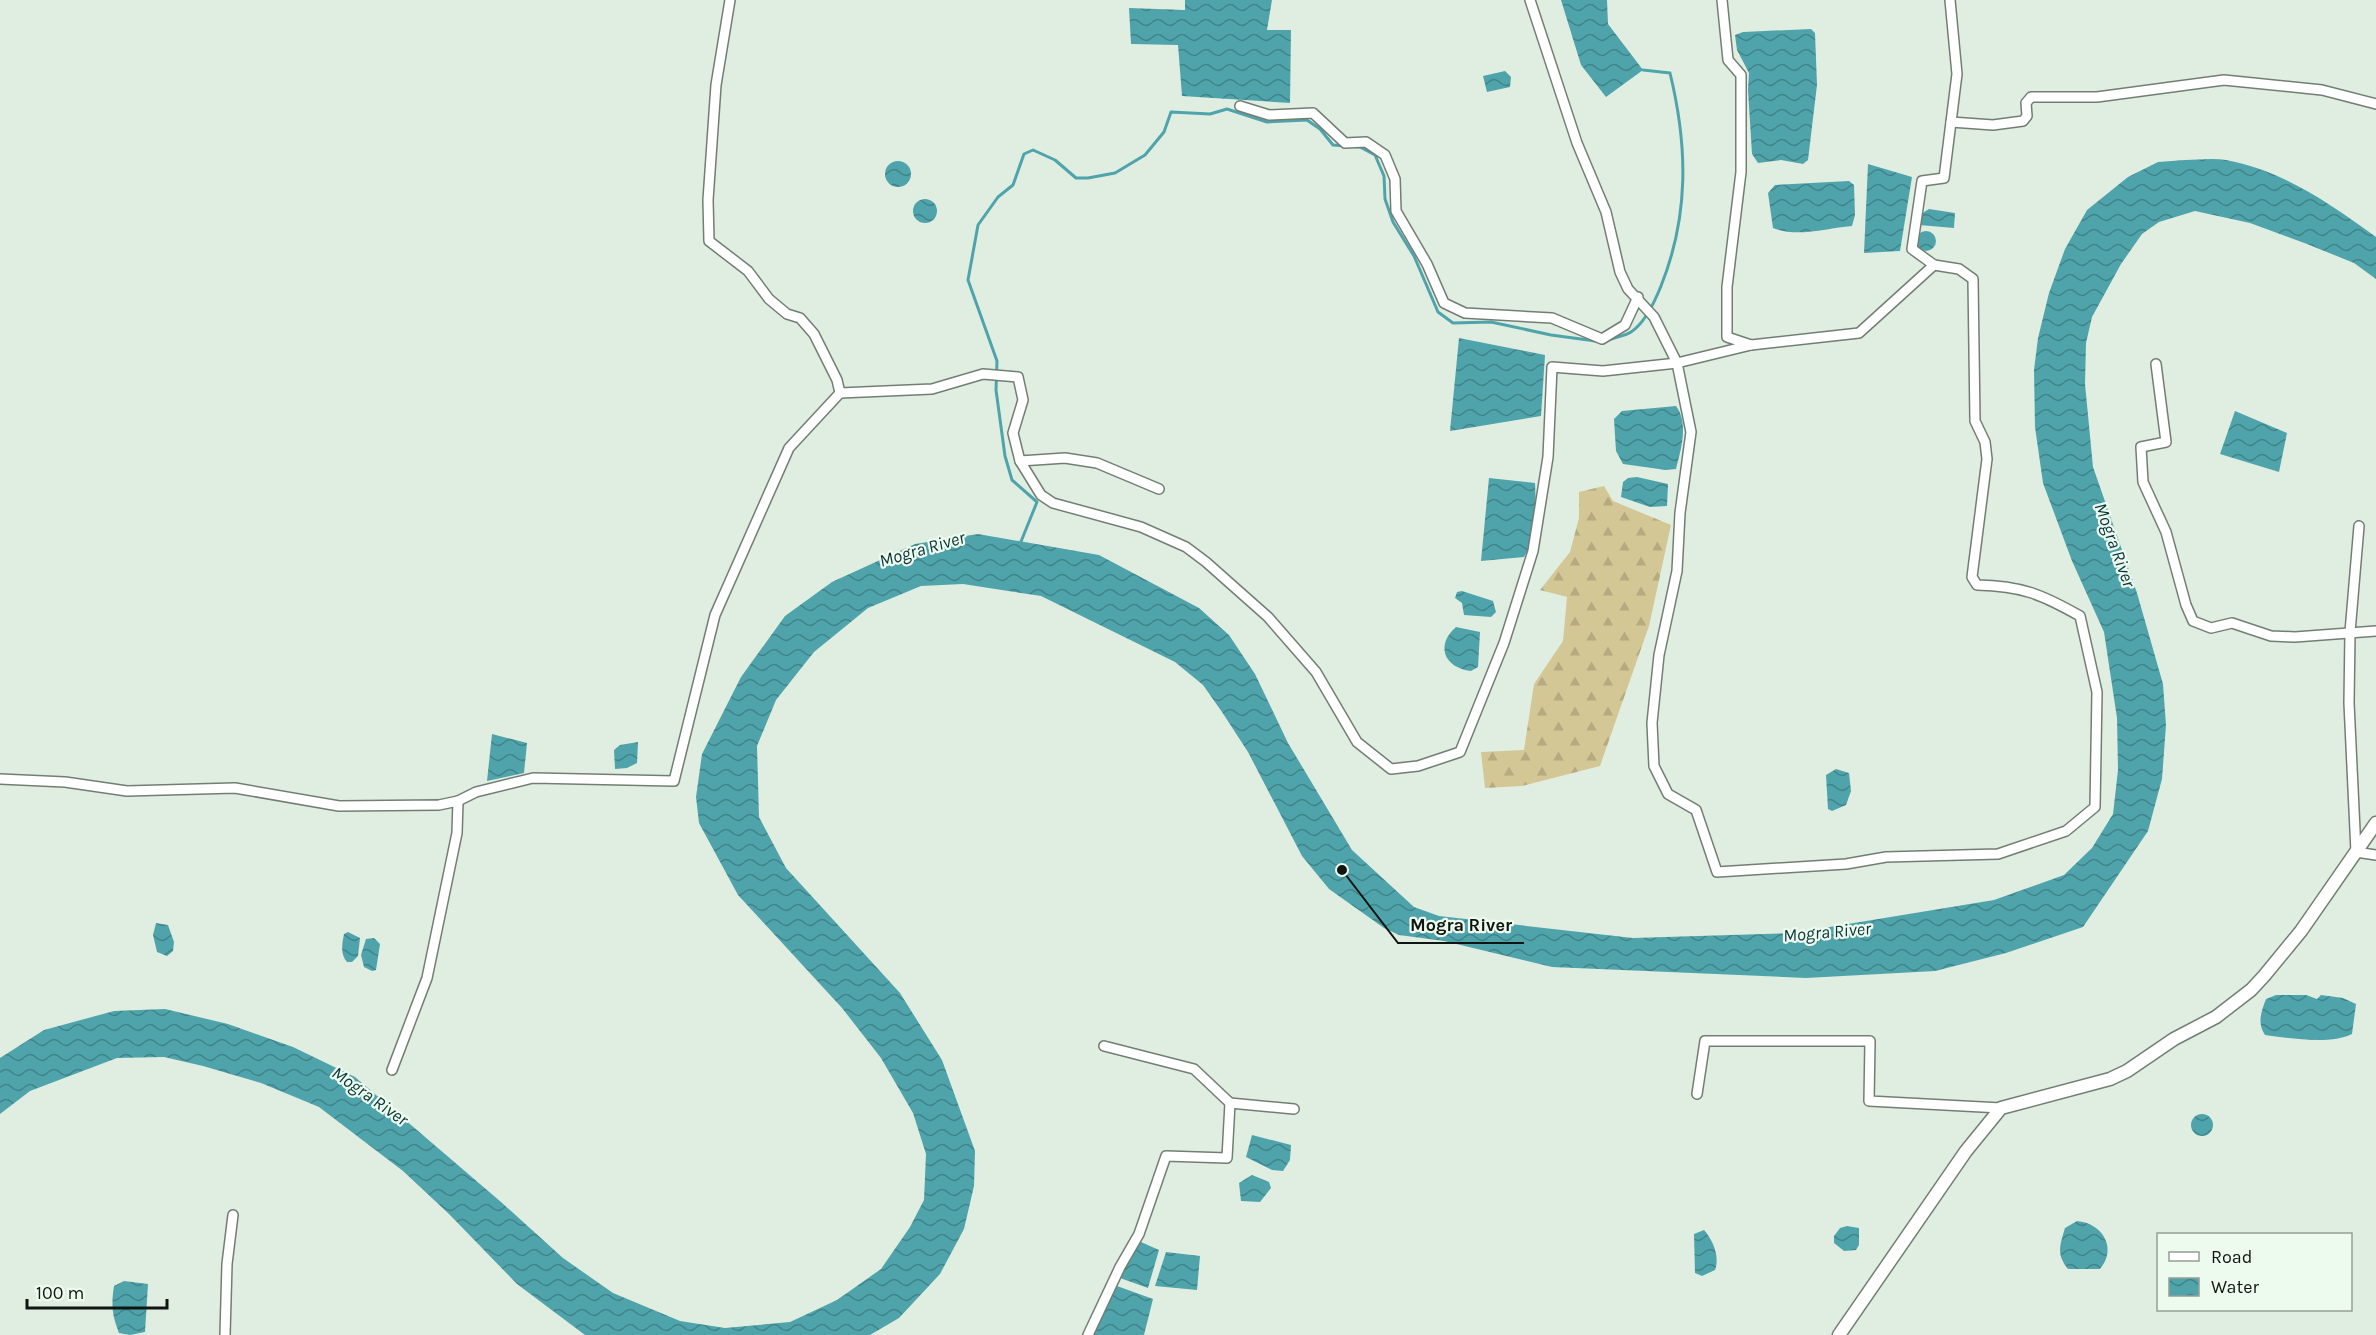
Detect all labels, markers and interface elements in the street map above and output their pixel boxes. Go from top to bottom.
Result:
water label: Mogra River [2090,500,2141,591]
water label: Mogra River [877,526,968,572]
callout: Mogra River [1398,907,1524,943]
text: Mogra River [1410,914,1512,936]
water label: Mogra River [1782,917,1873,947]
water label: Mogra River [328,1062,413,1131]
legend [2157,1233,2352,1311]
text: Road [2211,1246,2252,1268]
scale bar [27,1272,166,1310]
text: Water [2211,1276,2259,1298]
text: 100 m [36,1282,84,1304]

